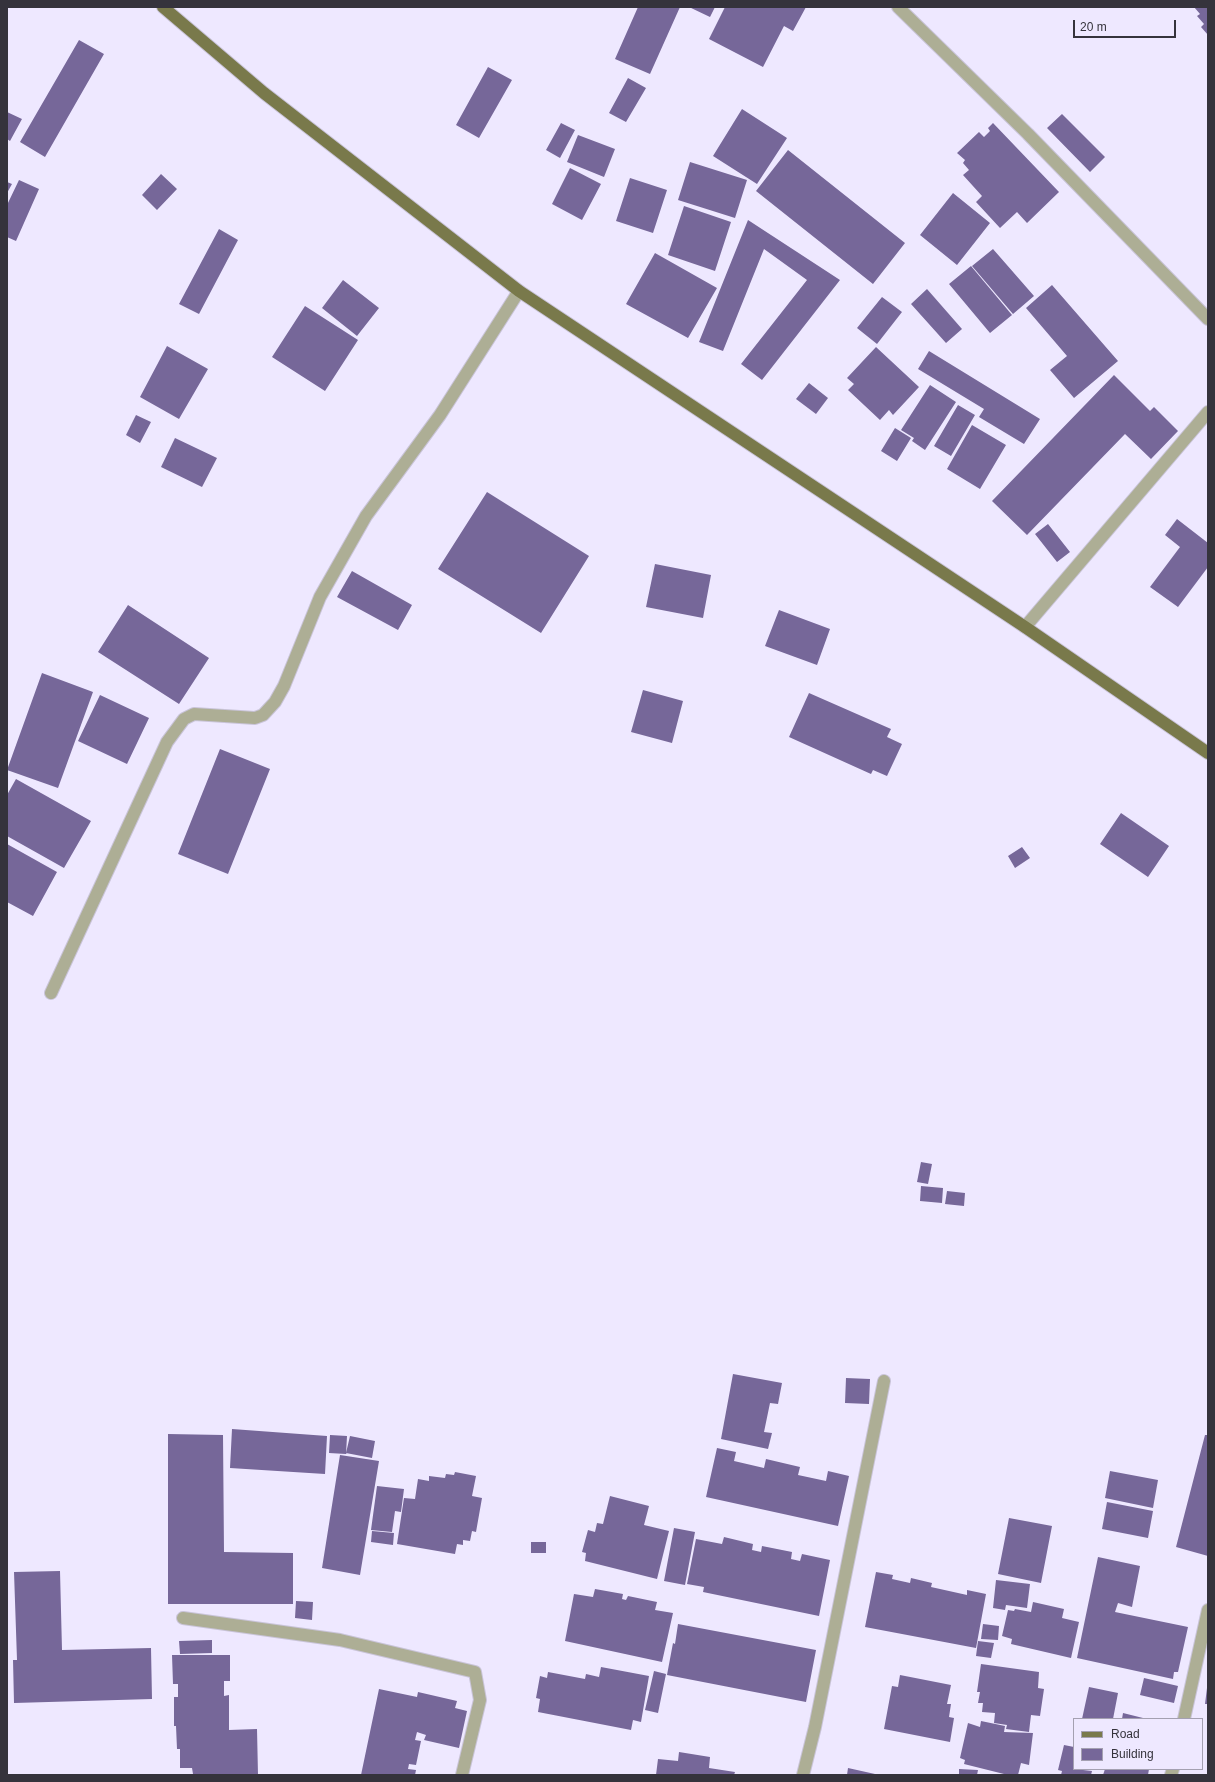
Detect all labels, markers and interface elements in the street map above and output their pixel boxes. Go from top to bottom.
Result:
scale bar [1075,12,1178,38]
text: 20 m [1080,20,1107,34]
legend [1073,1718,1203,1770]
text: Road [1111,1727,1140,1741]
text: Building [1111,1747,1154,1761]

